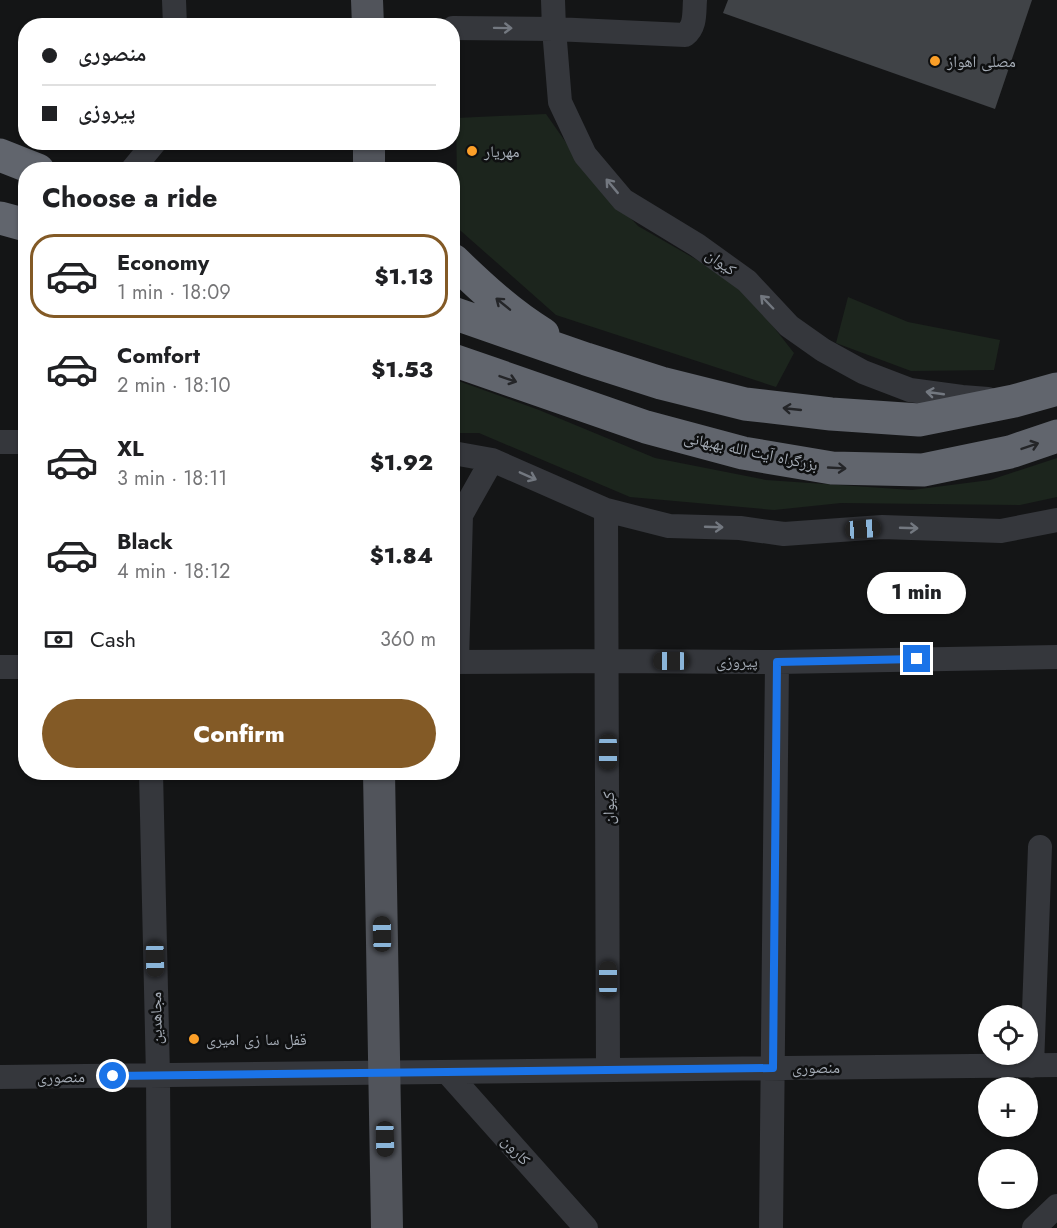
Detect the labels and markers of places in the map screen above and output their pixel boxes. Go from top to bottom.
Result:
place label: مصلی اهواز [946,50,1016,73]
marker: مصلی اهواز [928,54,942,68]
place label: مهریار [483,140,520,163]
marker: مهریار [465,144,479,158]
place label: قفل سا زی امیری [206,1028,307,1051]
marker: قفل سا زی امیری [187,1032,201,1046]

